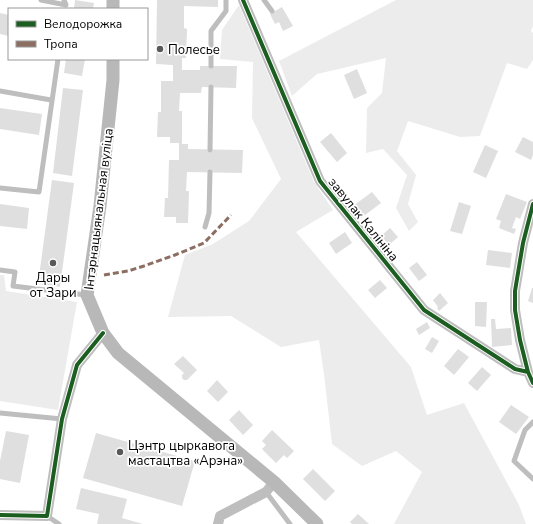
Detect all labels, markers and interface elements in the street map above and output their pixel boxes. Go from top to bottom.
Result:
legend [8,8,148,60]
text: Велодорожка [44,16,122,32]
text: Тропа [44,36,78,52]
place label: Полесье [168,41,220,59]
marker: Полесье [155,44,165,54]
street label: Інтэрнацыянальная вуліца [80,127,118,291]
street label: завулак Калініна [324,174,403,265]
marker: Дары от Зари [48,258,58,268]
place label: Дары от Зари [29,269,77,302]
place label: Цэнтр цыркавога мастацтва «Арэна» [128,437,243,470]
marker: Цэнтр цыркавога мастацтва «Арэна» [115,447,125,457]

